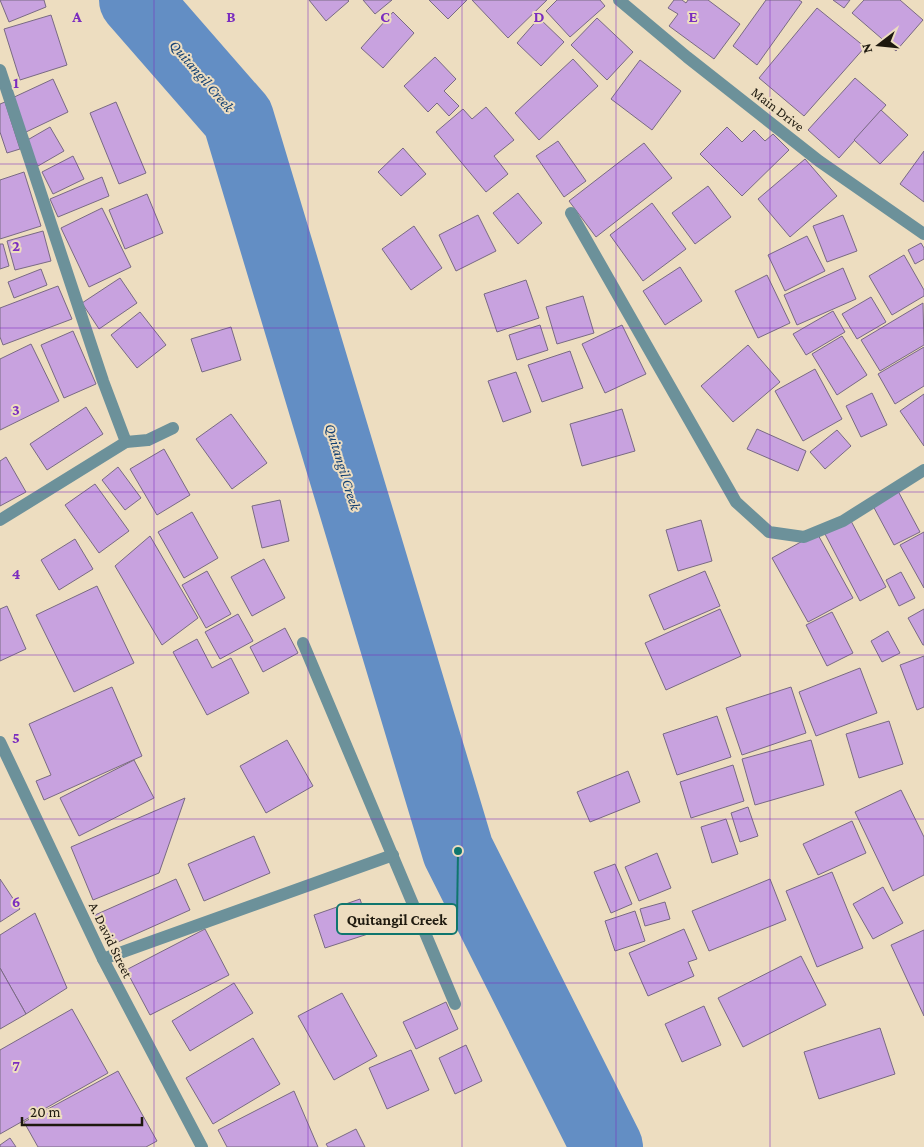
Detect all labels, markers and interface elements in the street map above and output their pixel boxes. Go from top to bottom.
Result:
text: A [71,8,82,25]
text: B [226,8,236,25]
text: C [380,8,390,25]
text: D [533,8,545,25]
text: E [688,8,698,25]
north arrow [854,20,904,70]
water label: Quitangil Creek [166,37,238,117]
text: N [857,41,876,55]
text: 1 [13,74,19,91]
street label: Main Drive [749,83,807,135]
text: 2 [12,237,20,254]
text: 3 [12,401,20,418]
water label: Quitangil Creek [321,422,364,514]
text: 4 [12,565,21,582]
text: 5 [12,729,20,746]
text: 6 [12,893,20,910]
street label: A. David Street [86,899,136,981]
callout: Quitangil Creek [337,904,457,934]
text: Quitangil Creek [347,912,448,928]
text: 7 [12,1057,20,1074]
scale bar [22,1094,142,1126]
text: 20 m [30,1104,61,1120]

